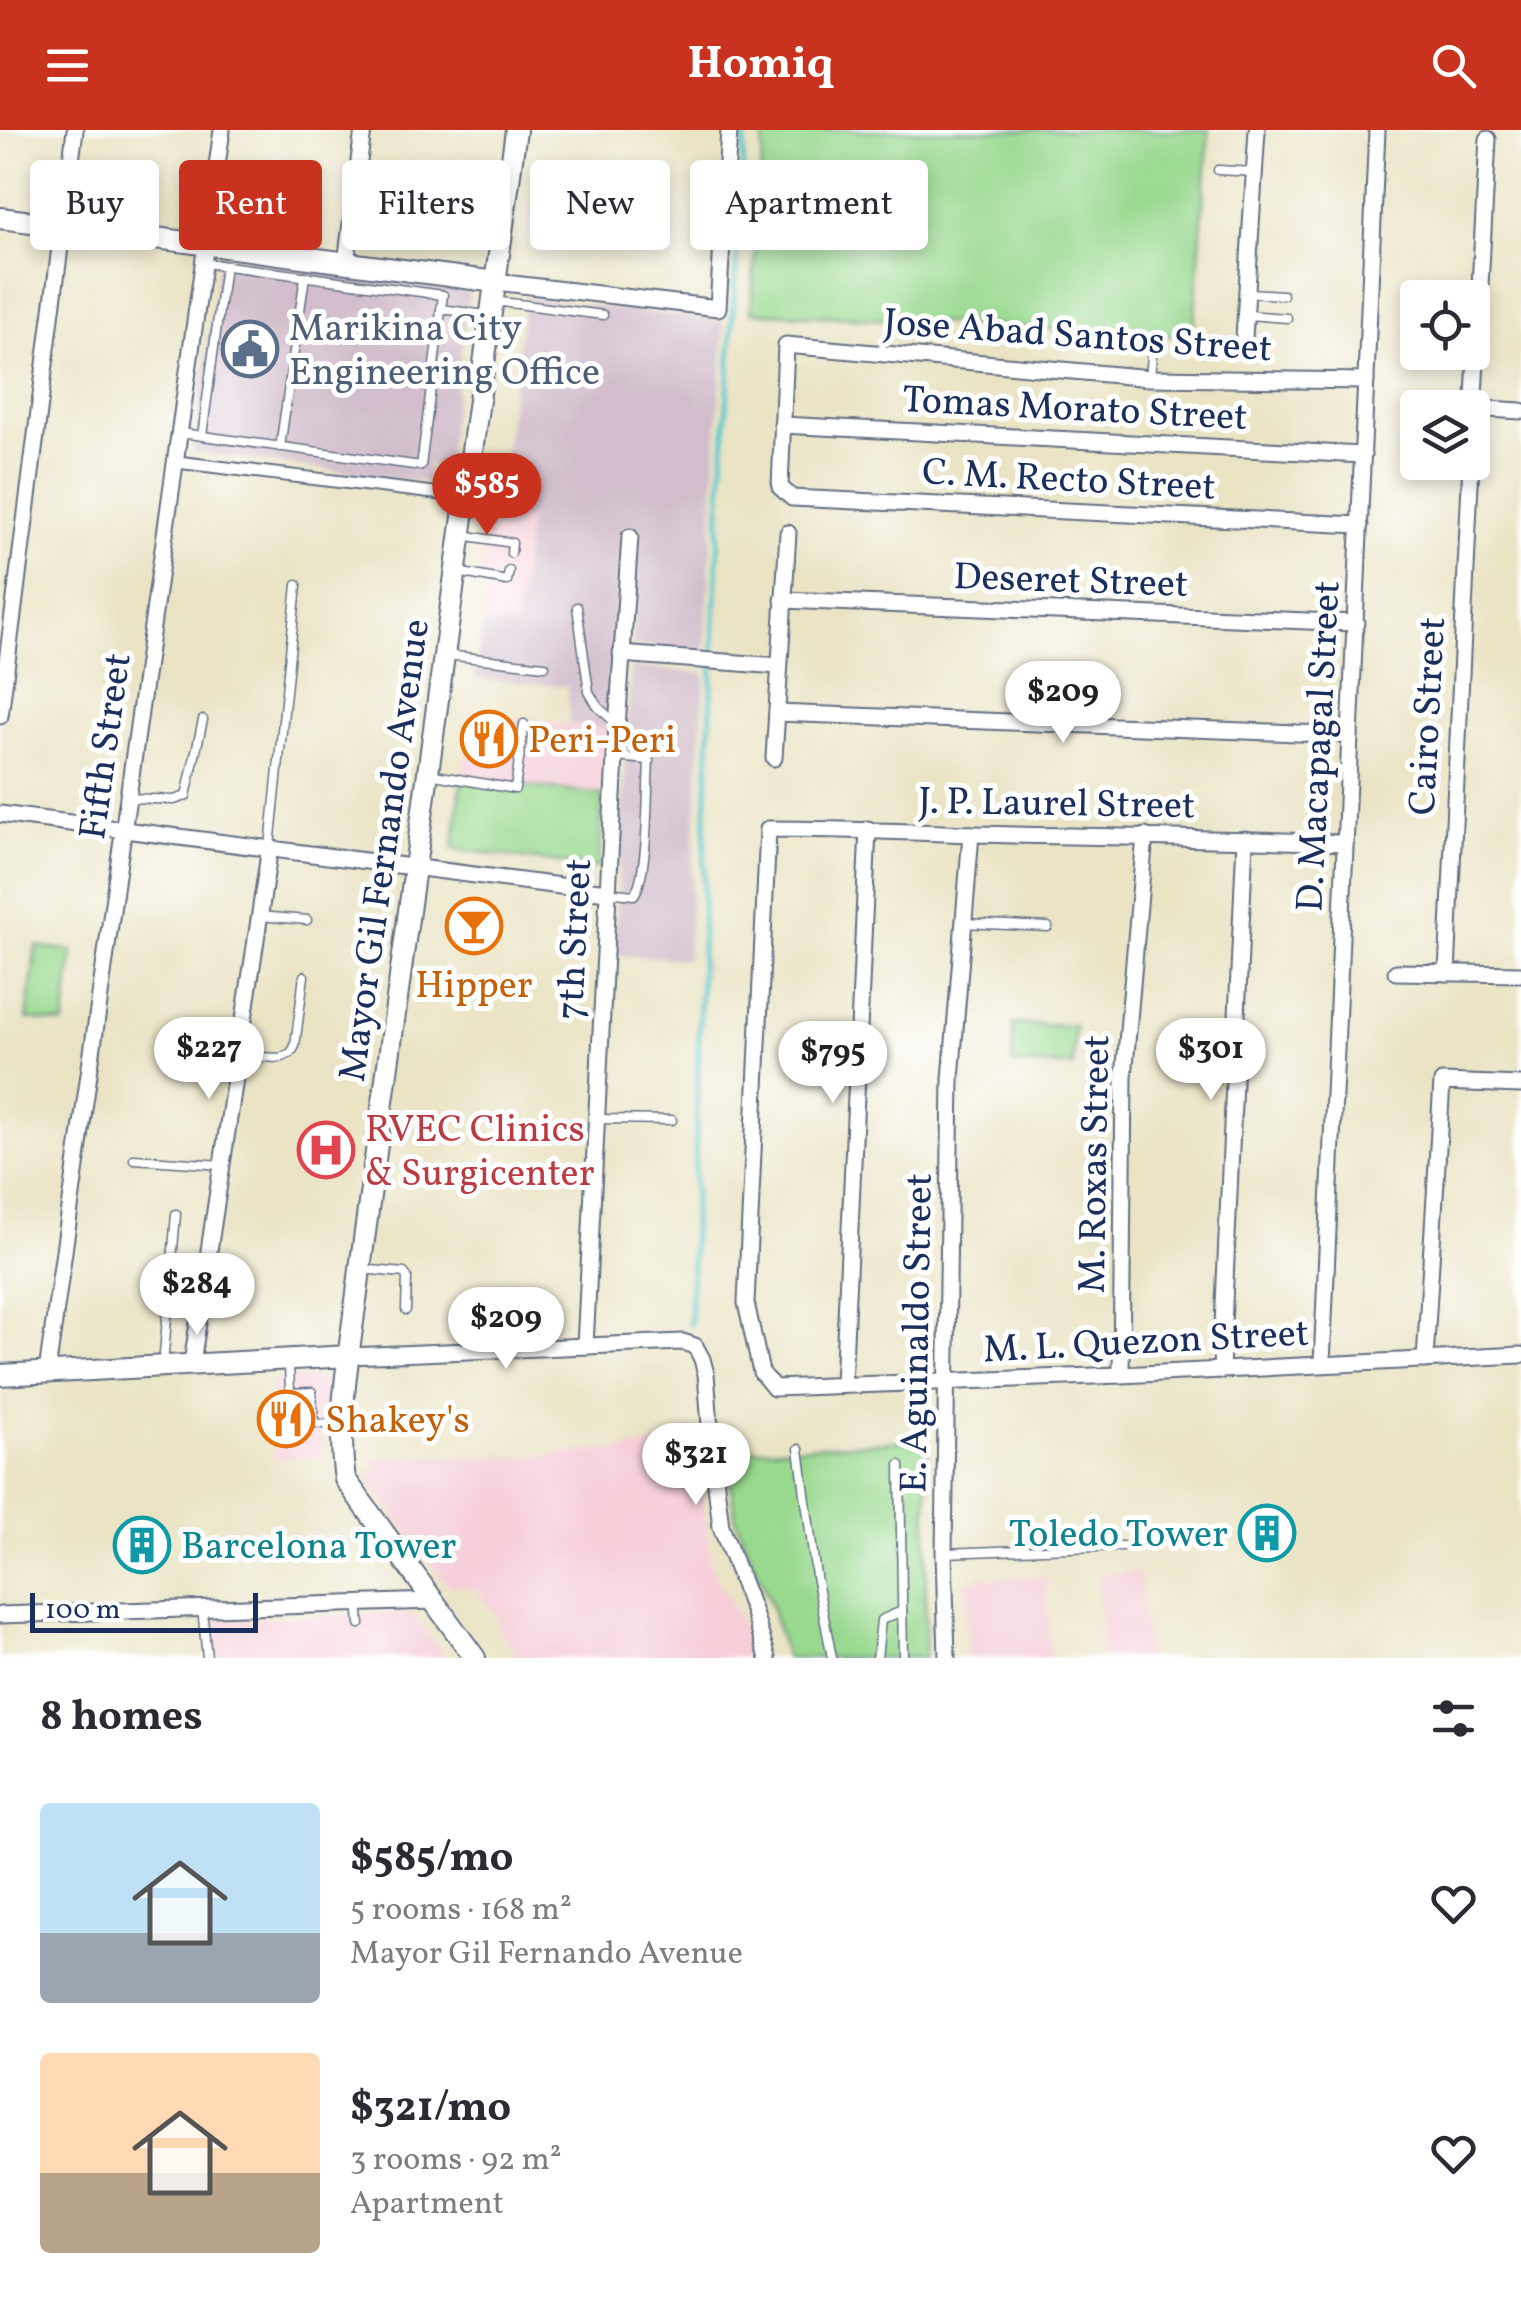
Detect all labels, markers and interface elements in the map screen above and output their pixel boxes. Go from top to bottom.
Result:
text: Homiq [687,34,834,97]
icon: menu [40,38,95,93]
icon: search [1426,38,1481,93]
chip: Buy [30,160,159,250]
chip: Rent [179,160,322,250]
chip: Filters [342,160,510,250]
chip: New [530,160,670,250]
chip: Apartment [690,160,928,250]
map controls [1400,280,1490,480]
button: locate [1400,280,1490,370]
street label: Jose Abad Santos Street [882,297,1274,378]
place label: Marikina City Engineering Office [289,304,600,401]
public building icon: Marikina City Engineering Office [220,319,280,379]
street label: Tomas Morato Street [901,375,1249,446]
button: layers [1400,390,1490,480]
street label: C. M. Recto Street [921,447,1217,516]
pin: $585 [428,453,546,538]
text: $585 [454,463,520,507]
street label: Deseret Street [953,552,1189,613]
street label: D. Macapagal Street [1285,579,1356,913]
street label: Mayor Gil Fernando Avenue [328,616,445,1085]
street label: Cairo Street [1398,616,1461,817]
street label: Fifth Street [68,650,147,843]
pin: $209 [1004,661,1122,746]
text: $209 [1027,671,1099,715]
restaurant icon: Peri-Peri [459,709,519,769]
place label: Peri-Peri [528,716,676,769]
street label: J. P. Laurel Street [918,777,1196,834]
street label: 7th Street [546,857,607,1021]
bar icon: Hipper [444,896,504,956]
place label: Hipper [415,961,533,1014]
pin: $227 [150,1017,268,1102]
pin: $301 [1152,1018,1270,1103]
pin: $795 [774,1021,892,1106]
text: $227 [176,1027,242,1071]
text: $301 [1178,1028,1244,1072]
text: $795 [800,1031,866,1075]
street label: M. Roxas Street [1068,1034,1125,1294]
place label: RVEC Clinics & Surgicenter [365,1105,595,1202]
hospital icon: RVEC Clinics & Surgicenter [296,1120,356,1180]
street label: E. Aguinaldo Street [889,1172,948,1494]
pin: $284 [138,1253,256,1338]
text: $284 [162,1263,232,1307]
pin: $209 [447,1287,565,1372]
text: $209 [470,1297,542,1341]
street label: M. L. Quezon Street [982,1308,1310,1378]
restaurant icon: Shakey's [256,1389,316,1449]
place label: Shakey's [325,1396,470,1449]
pin: $321 [637,1423,755,1508]
text: $321 [664,1433,728,1477]
building icon: Toledo Tower [1237,1503,1297,1563]
place label: Toledo Tower [1009,1510,1228,1563]
building icon: Barcelona Tower [112,1515,172,1575]
place label: Barcelona Tower [181,1522,457,1575]
scale bar [30,1588,258,1632]
text: 100 m [45,1591,120,1630]
text: 8 homes [40,1689,203,1748]
icon: filters [1426,1691,1481,1746]
text: $585/mo [350,1830,513,1889]
icon: home [120,1843,240,1963]
icon: heart [1426,1876,1481,1931]
text: 5 rooms · 168 m² [350,1889,572,1933]
text: Mayor Gil Fernando Avenue [350,1933,743,1977]
text: $321/mo [350,2080,511,2139]
icon: home [120,2093,240,2213]
icon: heart [1426,2126,1481,2181]
text: 3 rooms · 92 m² [350,2139,562,2183]
text: Apartment [350,2183,504,2227]

